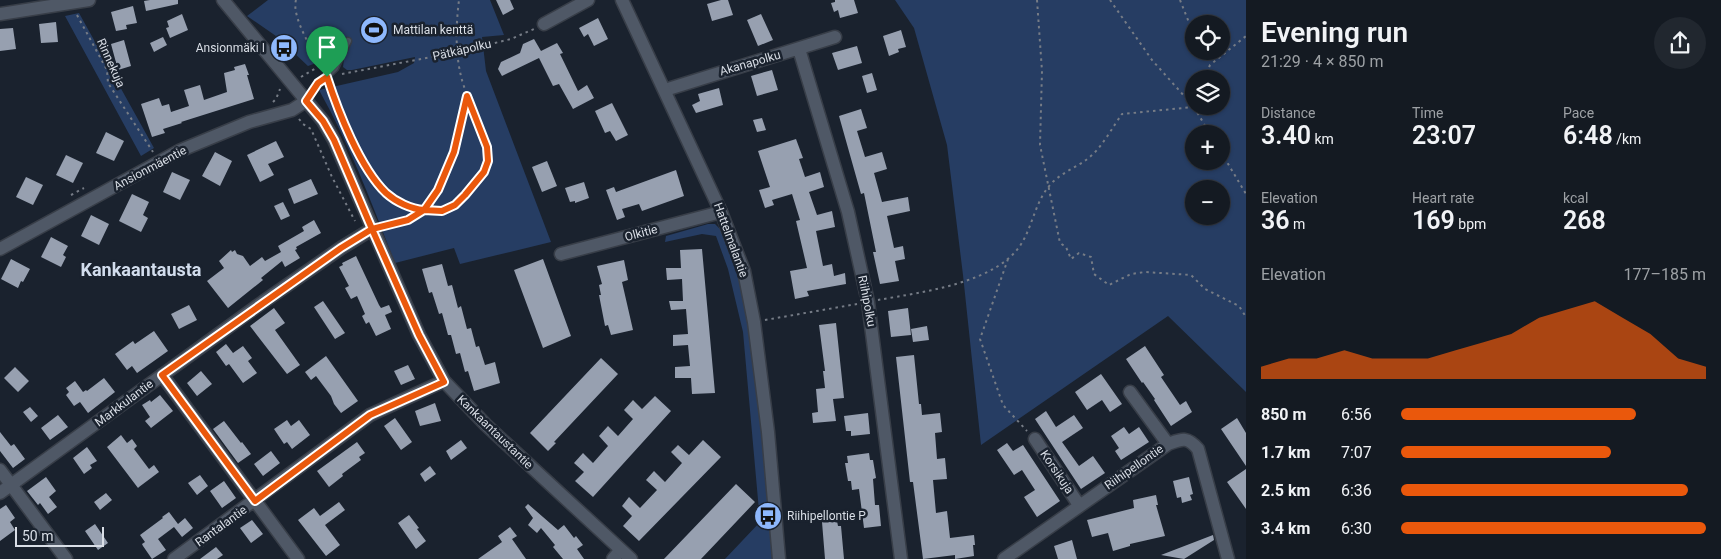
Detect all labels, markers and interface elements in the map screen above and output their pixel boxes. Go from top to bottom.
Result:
sports icon: Mattilan kenttä [359,15,389,45]
map controls [1185,15,1230,225]
button: locate [1185,15,1230,60]
text: Evening run [1261,16,1408,49]
button: share [1654,17,1706,69]
place label: Mattilan kenttä [393,23,473,37]
pin [306,26,348,77]
bus stop icon: Ansionmäki I [269,33,299,63]
icon: arrive [313,33,341,61]
street label: Rinnekuja [94,36,128,90]
street label: Pätkäpolku [431,36,493,64]
place label: Ansionmäki I [196,41,265,55]
street label: Akanapolku [718,48,782,78]
text: 21:29 · 4 × 850 m [1261,52,1383,71]
button: layers [1185,70,1230,115]
text: Distance [1261,105,1316,121]
text: Time [1412,105,1443,121]
text: Pace [1563,105,1594,121]
text: 3.40 [1261,121,1311,150]
text: 23:07 [1412,121,1476,150]
text: 6:48 [1563,121,1613,150]
button: + [1185,125,1230,170]
text: km [1311,131,1334,147]
text: /km [1613,131,1641,147]
street label: Ansionmäentie [111,143,189,193]
button: − [1185,180,1230,225]
text: Elevation [1261,190,1318,206]
text: Heart rate [1412,190,1474,206]
text: kcal [1563,190,1588,206]
street label: Hattelmalantie [711,201,751,279]
text: 36 [1261,206,1290,235]
text: 169 [1412,206,1455,235]
text: 268 [1563,206,1606,235]
text: m [1290,216,1305,232]
text: bpm [1455,216,1486,232]
street label: Olkitie [623,222,659,244]
district label: Kankaantausta [81,259,202,280]
text: Elevation [1261,265,1326,284]
text: 177–185 m [1624,265,1706,284]
street label: Riihipolku [855,274,879,328]
street label: Markkulantie [92,377,156,429]
street label: Kankaantaustantie [454,392,536,472]
text: 850 m [1261,405,1306,424]
text: 6:56 [1341,405,1372,424]
street label: Riihipellontie [1102,442,1166,492]
text: 1.7 km [1261,443,1310,462]
text: 7:07 [1341,443,1372,462]
street label: Korsikuja [1037,448,1077,496]
text: 2.5 km [1261,481,1310,500]
text: 6:36 [1341,481,1372,500]
bus stop icon: Riihipellontie P [753,501,783,531]
street label: Rantalantie [193,503,249,549]
place label: Riihipellontie P [787,509,866,523]
text: 3.4 km [1261,519,1310,538]
text: 6:30 [1341,519,1372,538]
scale bar [15,524,104,547]
text: 50 m [22,528,54,544]

